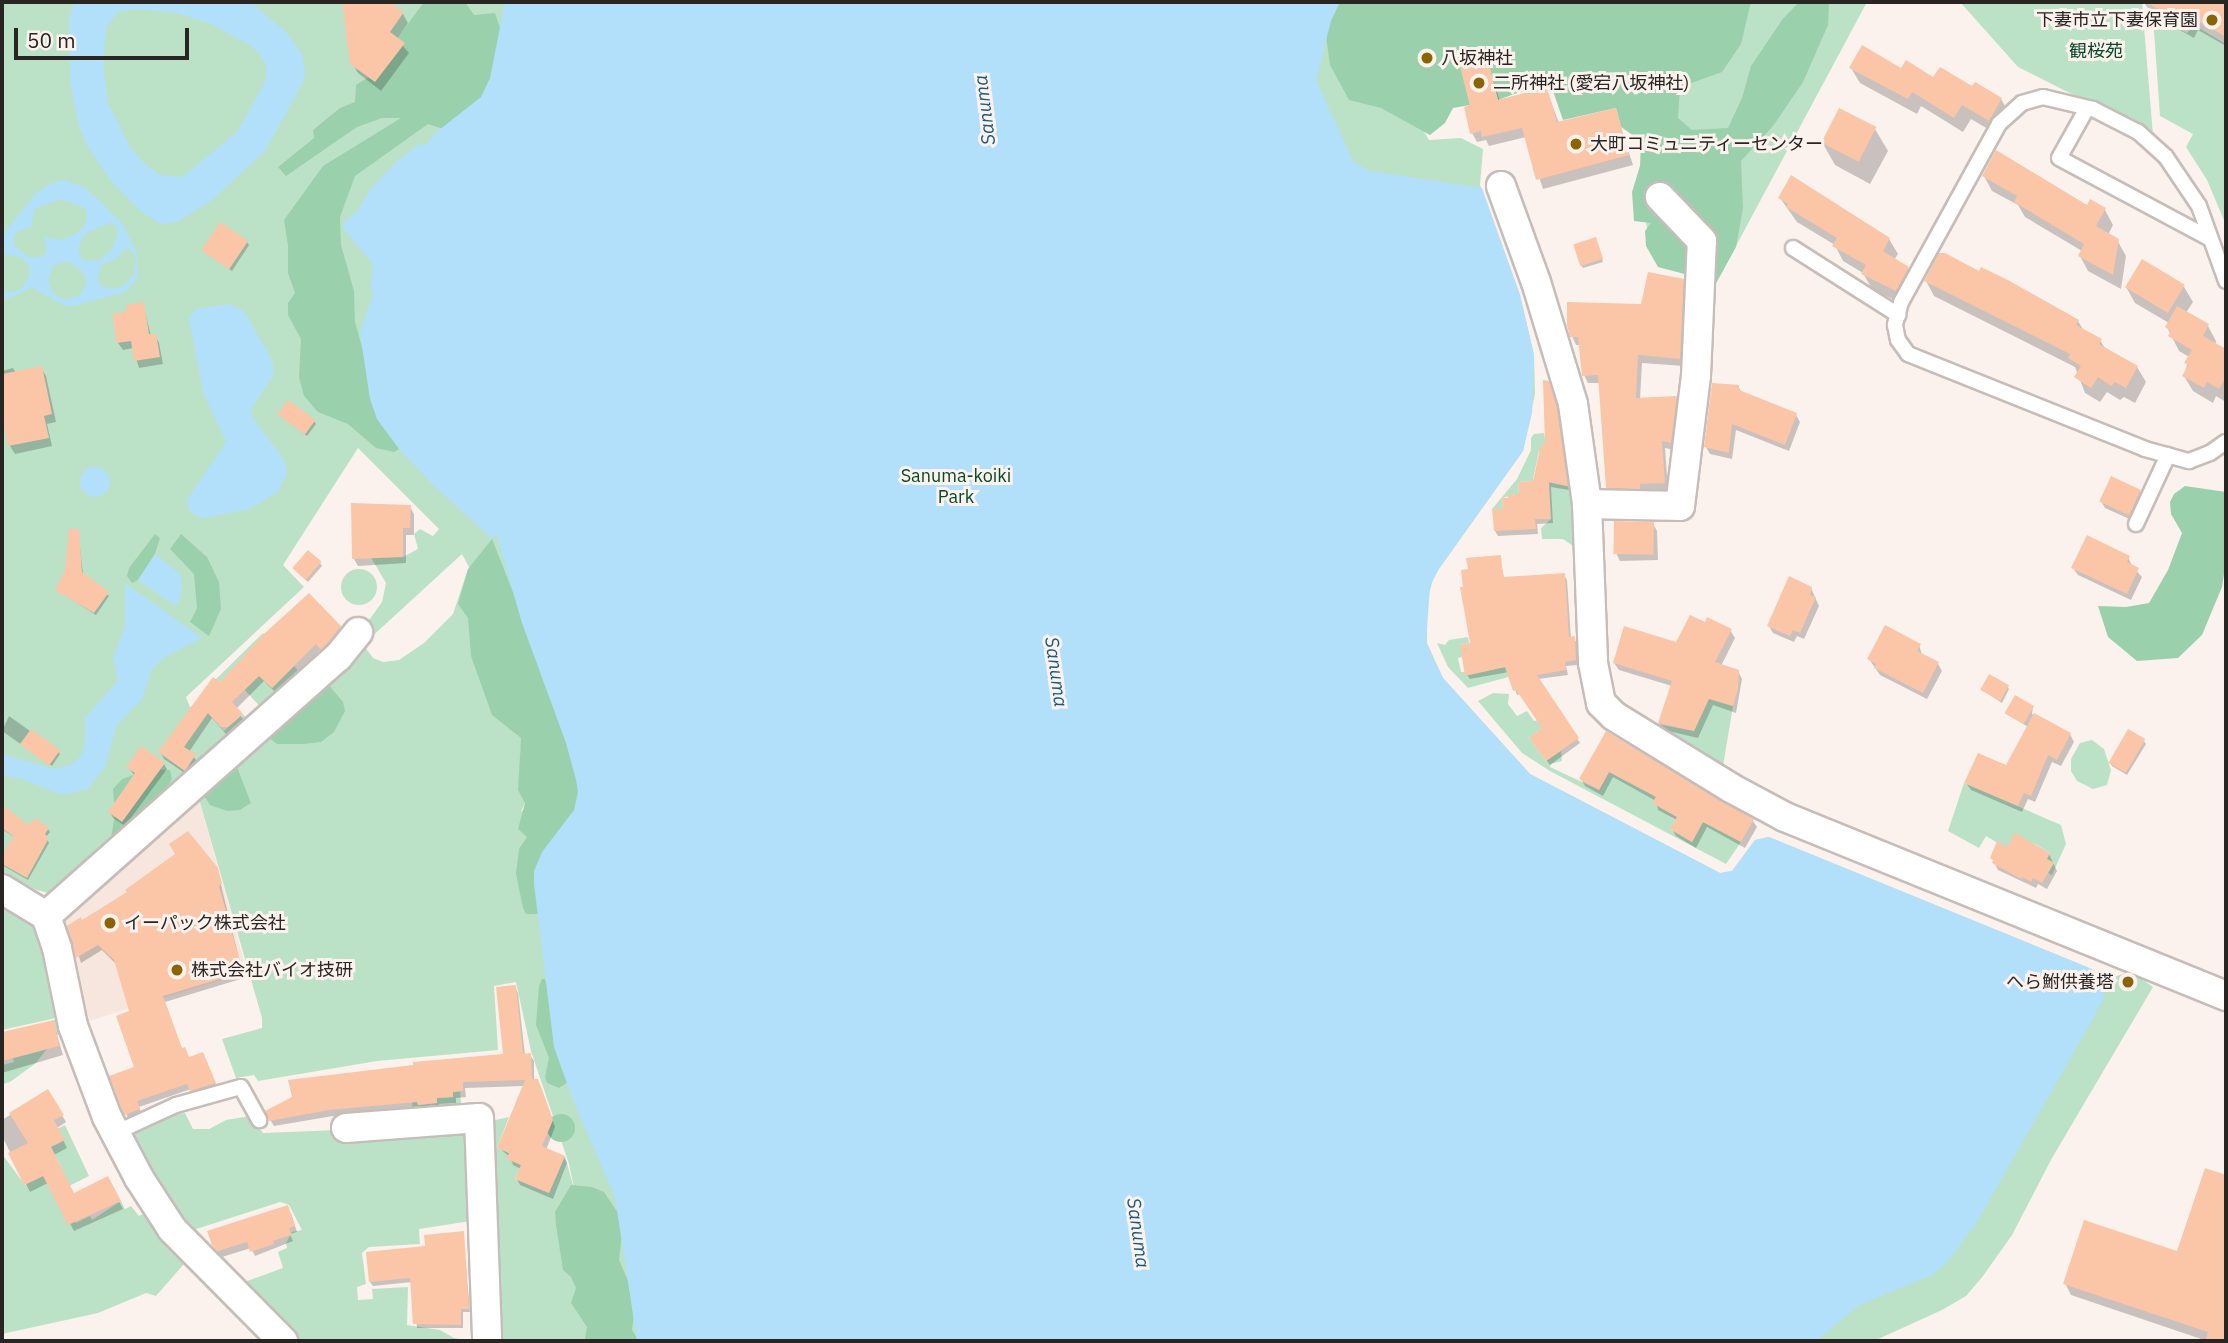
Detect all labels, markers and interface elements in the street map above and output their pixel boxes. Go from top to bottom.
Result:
place label: 下妻市立下妻保育園 [2036,9,2198,31]
marker: 下妻市立下妻保育園 [2204,12,2220,28]
scale bar [18,14,192,58]
text: 50 m [27,26,76,54]
park label: 観桜苑 [2069,40,2123,62]
place label: 八坂神社 [1441,47,1513,69]
marker: 八坂神社 [1419,50,1435,66]
place label: 二所神社 (愛宕八坂神社) [1493,72,1689,94]
water label: Sanuma [969,74,1001,146]
marker: 二所神社 (愛宕八坂神社) [1471,75,1487,91]
place label: 大町コミュニティーセンター [1590,133,1824,155]
marker: 大町コミュニティーセンター [1568,136,1584,152]
park label: Sanuma-koiki Park [901,466,1011,508]
water label: Sanuma [1040,635,1072,709]
place label: イーパック株式会社 [124,912,286,934]
marker: イーパック株式会社 [102,915,118,931]
place label: 株式会社バイオ技研 [191,959,353,981]
marker: 株式会社バイオ技研 [169,962,185,978]
place label: へら鮒供養塔 [2006,971,2114,993]
marker: へら鮒供養塔 [2120,974,2136,990]
water label: Sanuma [1122,1196,1154,1270]

